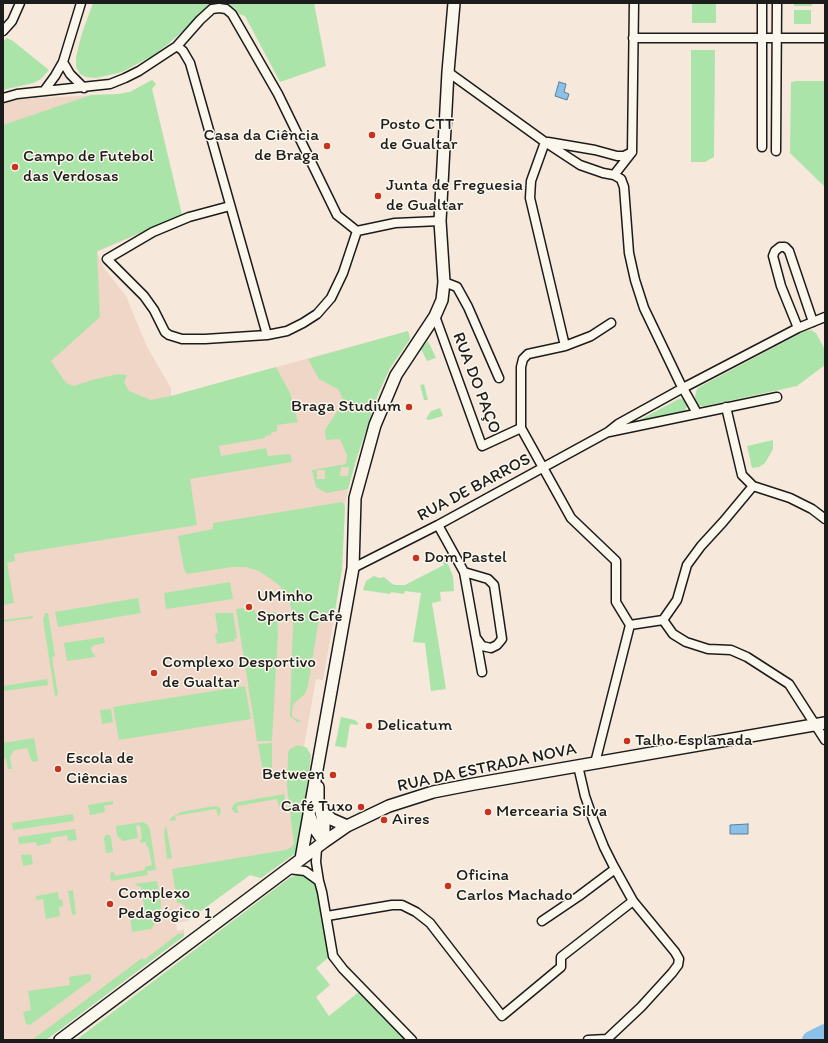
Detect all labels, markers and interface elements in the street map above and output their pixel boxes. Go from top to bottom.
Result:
place label: Posto CTT de Gualtar [380,115,457,155]
place label: Casa da Ciência de Braga [203,126,319,166]
marker: Posto CTT de Gualtar [367,130,377,140]
marker: Casa da Ciência de Braga [322,141,332,151]
place label: Campo de Futebol das Verdosas [23,147,154,187]
marker: Campo de Futebol das Verdosas [10,162,20,172]
place label: Junta de Freguesia de Gualtar [386,176,523,216]
marker: Junta de Freguesia de Gualtar [373,191,383,201]
street label: RUA DO PAÇO [447,330,505,436]
place label: Braga Studium [291,397,401,417]
marker: Braga Studium [404,402,414,412]
street label: RUA DE BARROS [414,450,534,526]
place label: Dom Pastel [424,548,507,568]
marker: Dom Pastel [411,553,421,563]
place label: UMinho Sports Cafe [257,587,343,627]
marker: UMinho Sports Cafe [244,602,254,612]
place label: Complexo Desportivo de Gualtar [162,653,316,693]
marker: Complexo Desportivo de Gualtar [149,668,159,678]
place label: Delicatum [377,716,452,736]
marker: Delicatum [364,721,374,731]
place label: Talho Esplanada [635,731,753,751]
marker: Talho Esplanada [622,736,632,746]
street label: RUA DA ESTRADA NOVA [396,739,578,797]
place label: Escola de Ciências [66,749,134,789]
marker: Escola de Ciências [53,764,63,774]
place label: Between [262,765,325,785]
marker: Between [328,770,338,780]
place label: Café Tuxo [281,797,353,817]
marker: Café Tuxo [356,802,366,812]
place label: Mercearia Silva [496,802,607,822]
marker: Mercearia Silva [483,807,493,817]
place label: Aires [392,810,430,830]
marker: Aires [379,815,389,825]
place label: Oficina Carlos Machado [456,866,573,906]
marker: Oficina Carlos Machado [443,881,453,891]
place label: Complexo Pedagógico 1 [118,884,212,924]
marker: Complexo Pedagógico 1 [105,899,115,909]

